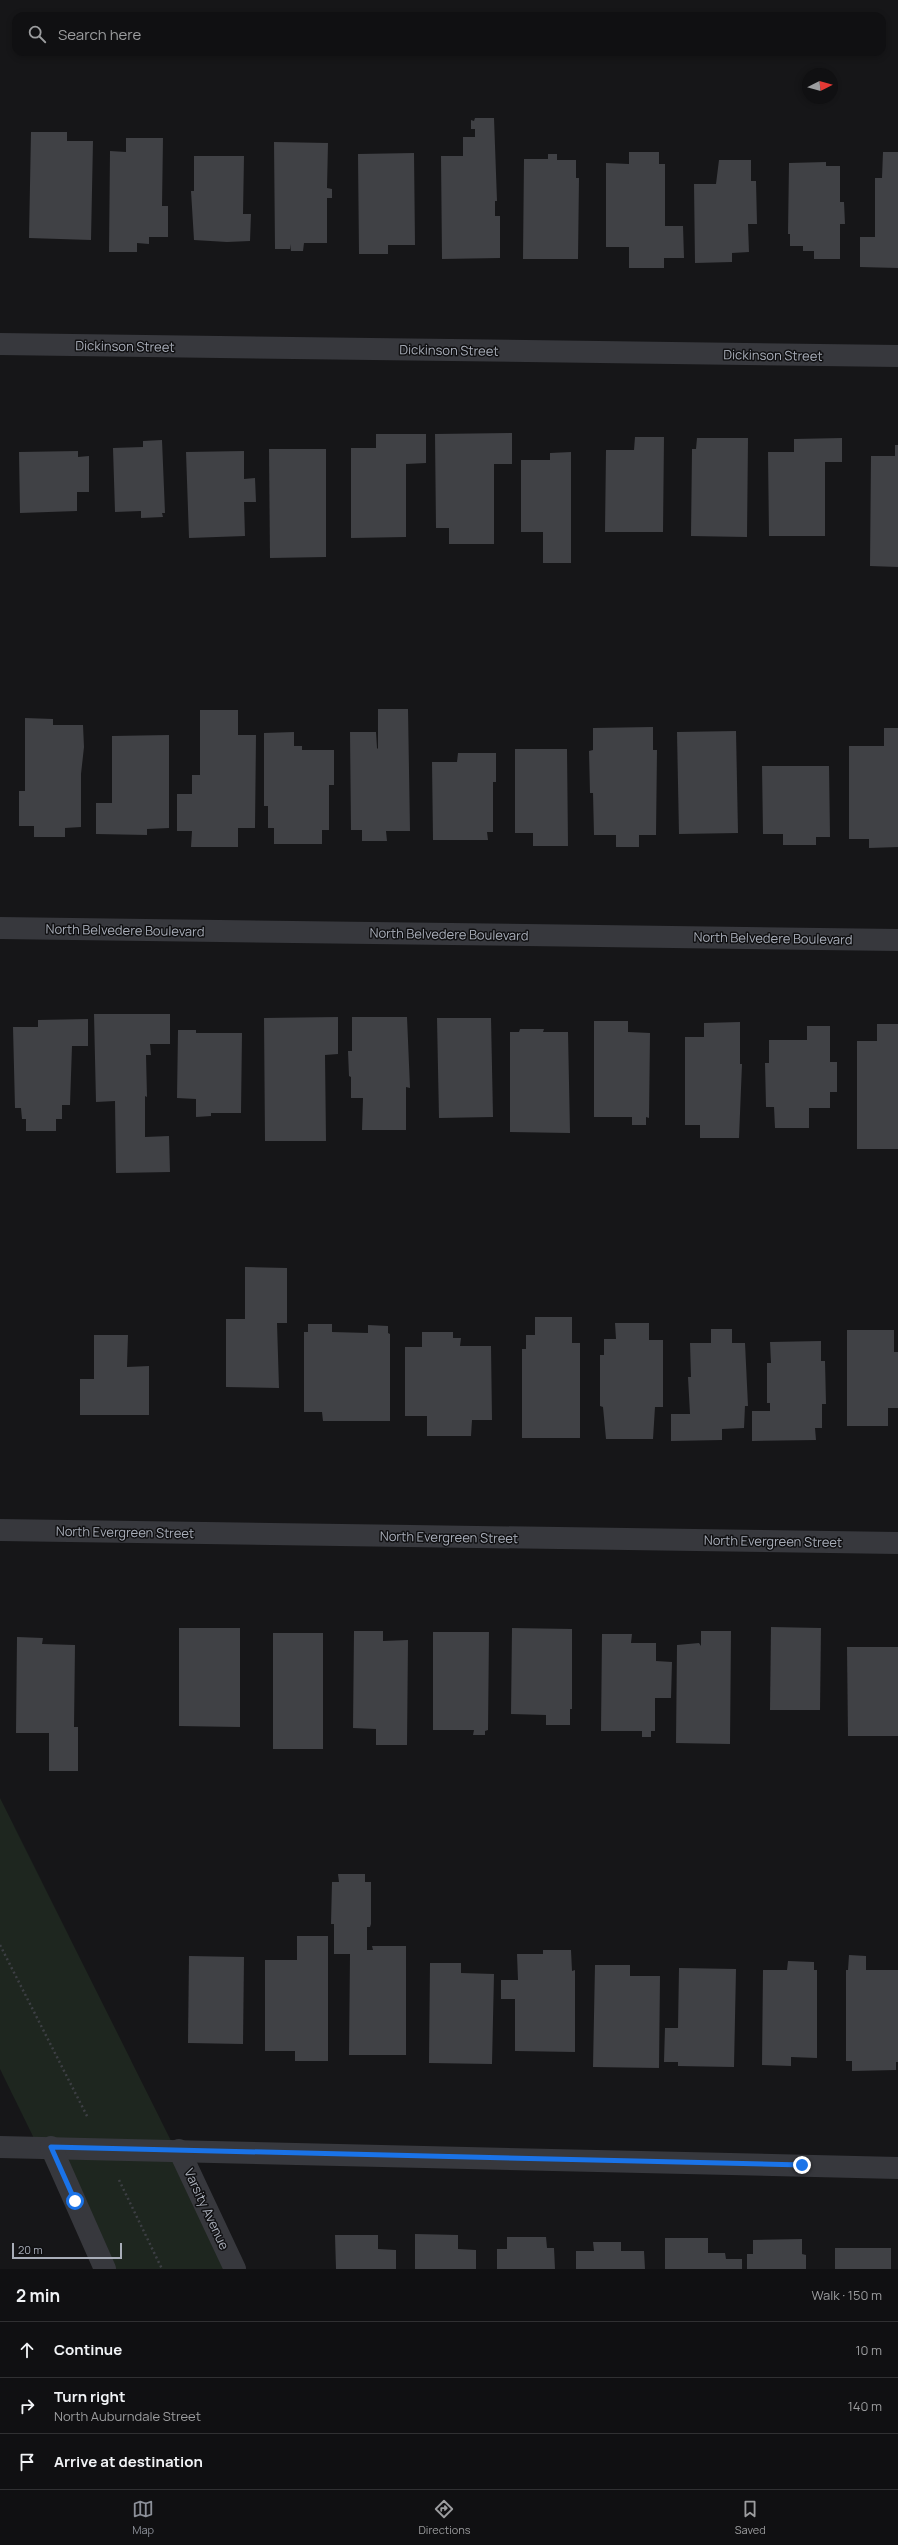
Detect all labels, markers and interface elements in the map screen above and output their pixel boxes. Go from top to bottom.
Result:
search box [12,12,886,56]
icon: search [26,23,48,45]
text: Search here [58,24,141,45]
north arrow [802,68,838,104]
street label: Dickinson Street [75,336,175,356]
street label: Dickinson Street [399,340,499,360]
street label: Dickinson Street [723,345,823,365]
street label: North Belvedere Boulevard [45,920,205,940]
street label: North Belvedere Boulevard [369,924,529,944]
street label: North Belvedere Boulevard [693,928,853,948]
street label: North Evergreen Street [56,1522,194,1542]
street label: North Evergreen Street [380,1527,518,1547]
street label: North Evergreen Street [704,1531,842,1551]
route end [793,2156,811,2174]
street label: Varsity Avenue [180,2165,234,2253]
route start [66,2192,84,2210]
scale bar [12,2241,122,2260]
text: 20 m [18,2242,43,2257]
text: 2 min [16,2284,60,2307]
text: Walk · 150 m [811,2286,882,2304]
icon: ahead [16,2339,38,2361]
text: Continue [54,2339,122,2360]
text: 10 m [855,2341,882,2359]
text: Turn right [54,2386,125,2407]
icon: right [16,2395,38,2417]
text: 140 m [848,2397,882,2415]
text: North Auburndale Street [54,2407,201,2425]
icon: arrive [16,2451,38,2473]
text: Arrive at destination [54,2451,203,2472]
tab: Map [132,2498,154,2537]
tab: Directions [418,2498,471,2537]
tab: Saved [735,2498,766,2537]

